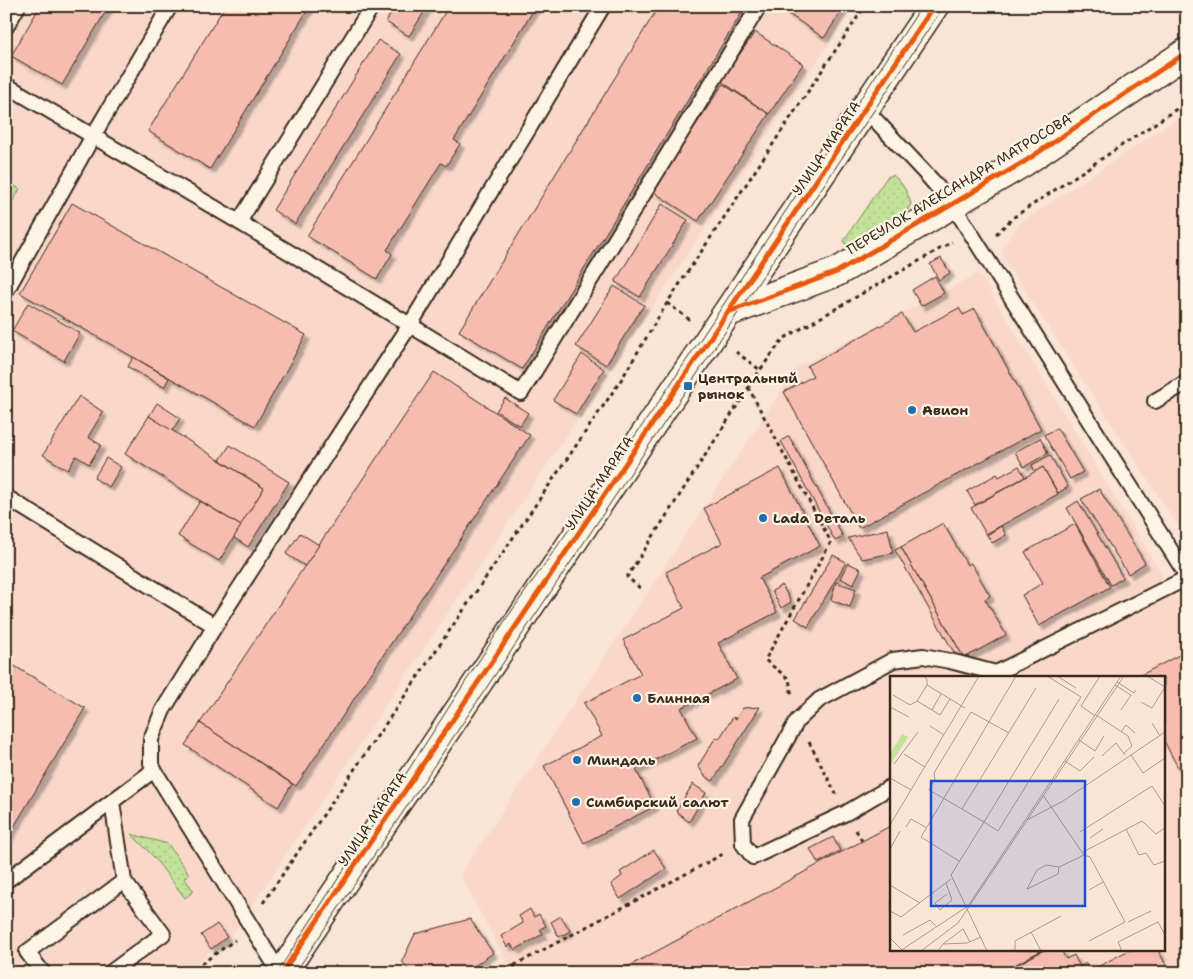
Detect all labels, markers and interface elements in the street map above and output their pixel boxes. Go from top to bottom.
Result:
street label: УЛИЦА МАРАТА [788,97,864,199]
street label: ПЕРЕУЛОК АЛЕКСАНДРА МАТРОСОВА [843,110,1075,258]
place label: Центральный рынок [698,369,798,403]
marker: Центральный рынок [682,380,694,392]
place label: Авион [922,401,968,419]
marker: Авион [906,404,918,416]
street label: УЛИЦА МАРАТА [561,432,637,534]
place label: Lada Dеталь [773,509,866,527]
marker: Lada Dеталь [757,512,769,524]
inset map [890,676,1166,952]
place label: Блинная [647,689,710,707]
marker: Блинная [631,692,643,704]
place label: Миндаль [587,751,656,769]
marker: Миндаль [571,754,583,766]
street label: УЛИЦА МАРАТА [334,768,410,870]
place label: Симбирский салют [586,793,729,811]
marker: Симбирский салют [570,796,582,808]

